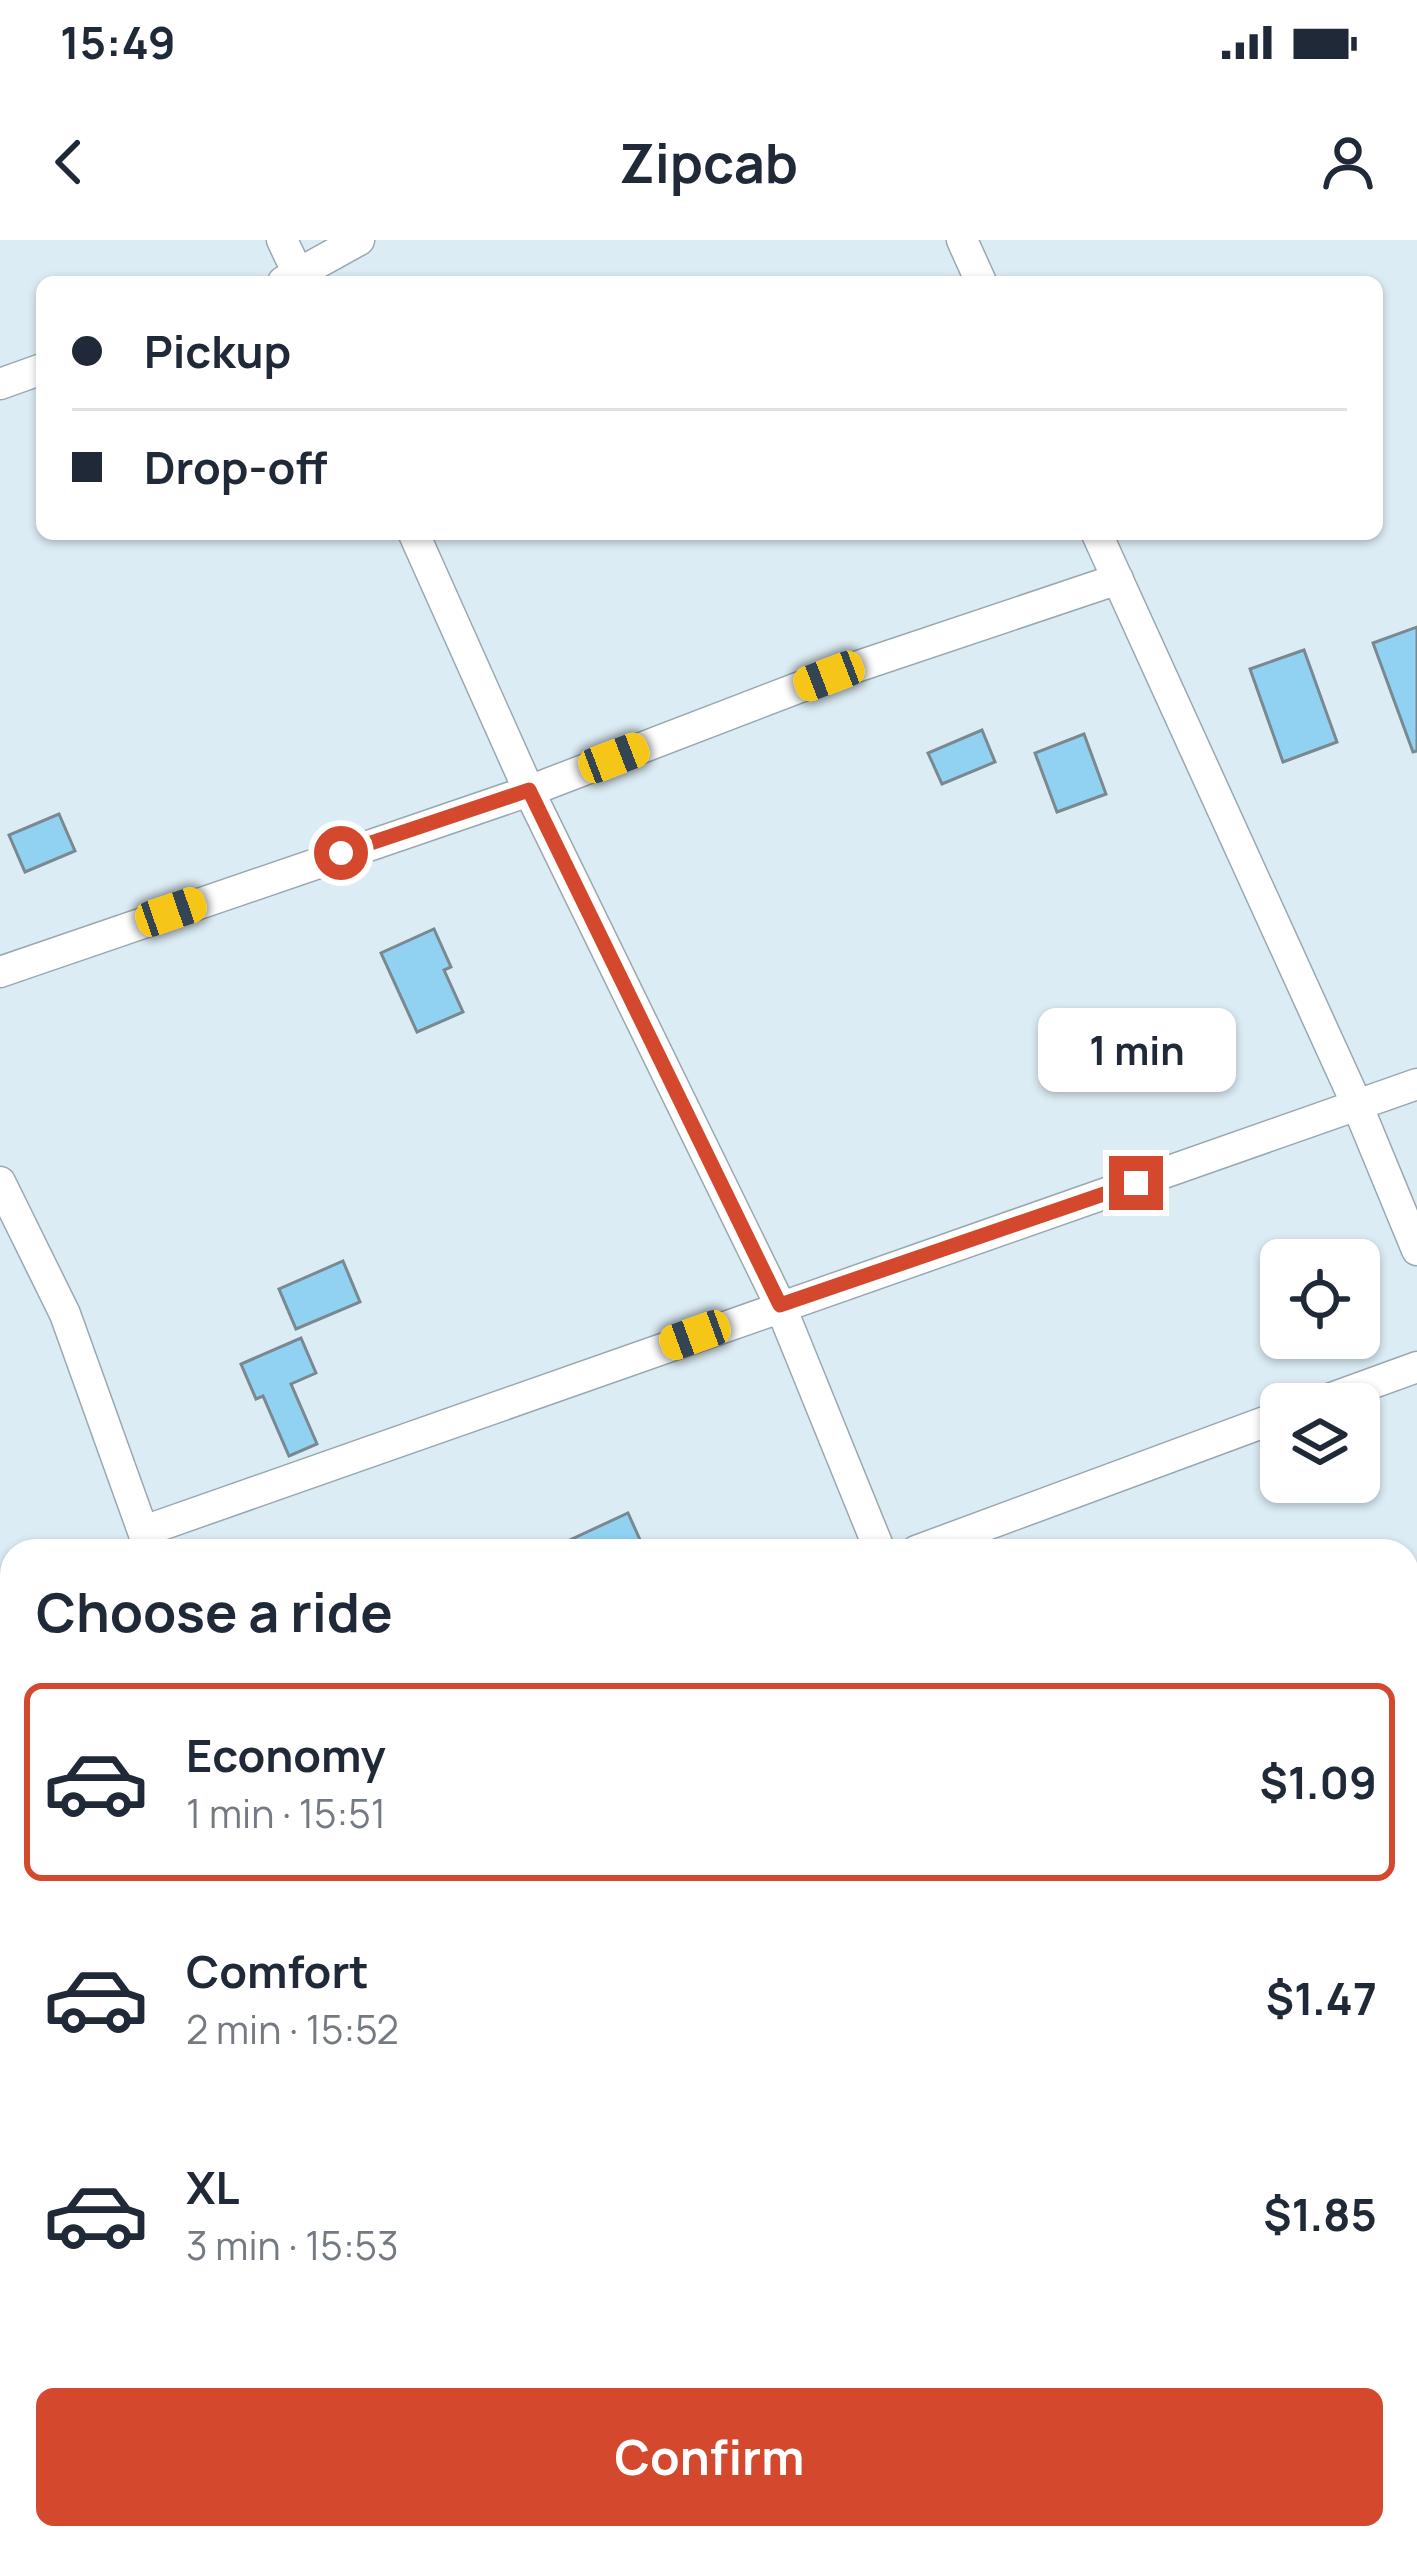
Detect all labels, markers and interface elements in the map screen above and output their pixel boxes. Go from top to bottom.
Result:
text: 15:49 [60,11,176,73]
text: Zipcab [619,125,798,199]
icon: back [36,129,102,195]
icon: person [1315,129,1381,195]
text: Pickup [144,320,291,382]
text: Drop-off [144,436,327,498]
car [789,646,869,706]
car [574,728,654,788]
route start [314,826,368,880]
car [131,883,211,941]
callout: 1 min [1037,1009,1235,1093]
text: 1 min [1089,1023,1185,1077]
route end [1109,1156,1163,1210]
map controls [1260,1239,1380,1503]
button: locate [1260,1239,1380,1359]
car [655,1306,735,1364]
button: layers [1260,1383,1380,1503]
text: Choose a ride [36,1574,393,1648]
text: Economy [186,1724,386,1786]
icon: car [42,1728,150,1836]
text: $1.09 [1260,1751,1377,1813]
text: 1 min · 15:51 [186,1786,386,1840]
text: Comfort [186,1940,369,2002]
icon: car [42,1944,150,2052]
text: $1.47 [1266,1967,1377,2029]
text: 2 min · 15:52 [186,2002,399,2056]
text: XL [186,2156,240,2218]
icon: car [42,2160,150,2268]
text: $1.85 [1263,2183,1377,2245]
text: 3 min · 15:53 [186,2218,399,2272]
button: Confirm [36,2388,1383,2526]

